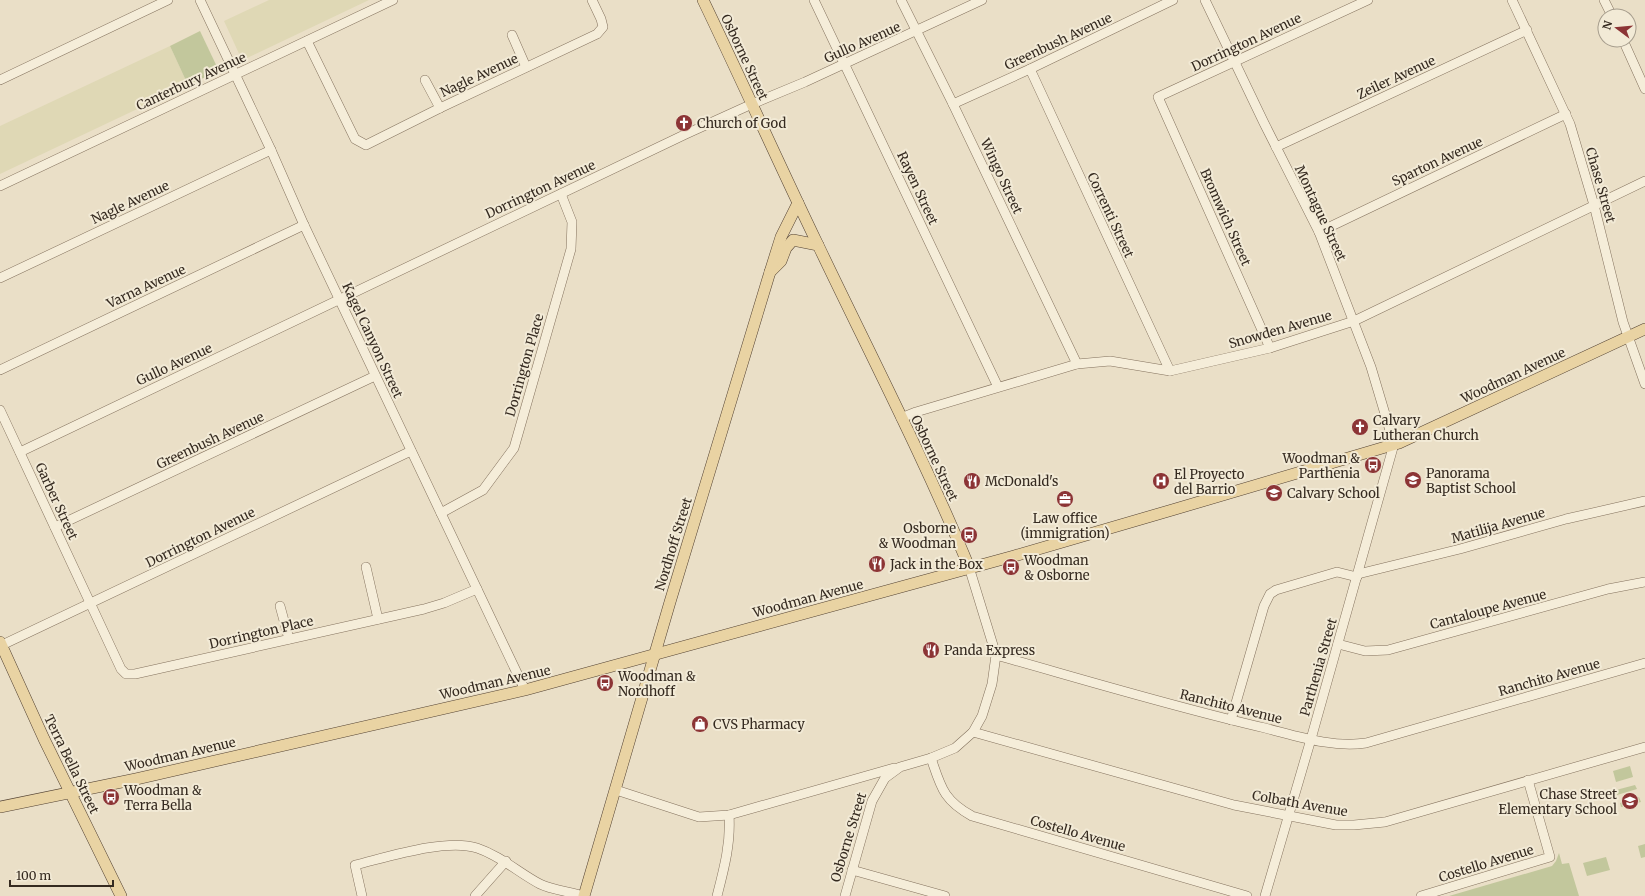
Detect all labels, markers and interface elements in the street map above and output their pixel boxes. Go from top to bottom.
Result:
north arrow [1597,8,1637,48]
street label: Greenbush Avenue [1002,9,1115,74]
street label: Dorrington Avenue [1188,9,1304,75]
street label: Osborne Street [717,12,772,103]
street label: Gullo Avenue [821,18,903,67]
text: N [1599,19,1615,31]
street label: Canterbury Avenue [134,48,249,114]
street label: Nagle Avenue [437,50,521,101]
street label: Zeiler Avenue [1354,52,1438,103]
church icon: Church of God [674,113,694,133]
place label: Church of God [697,115,787,132]
street label: Sparton Avenue [1389,133,1486,190]
street label: Wingo Street [976,135,1026,217]
street label: Chase Street [1582,146,1619,225]
street label: Rayen Street [893,149,942,228]
street label: Dorrington Avenue [482,156,598,222]
street label: Montague Street [1291,163,1350,264]
street label: Bromwich Street [1196,166,1255,269]
street label: Correnti Street [1083,170,1138,261]
street label: Nagle Avenue [88,177,172,228]
street label: Varna Avenue [103,261,189,313]
street label: Kagel Canyon Street [338,280,407,401]
street label: Snowden Avenue [1227,307,1334,352]
street label: Dorrington Place [502,311,547,419]
street label: Gullo Avenue [134,339,215,389]
street label: Woodman Avenue [1457,344,1568,408]
street label: Greenbush Avenue [154,408,267,473]
place label: Calvary Lutheran Church [1373,412,1479,444]
street label: Osborne Street [907,413,962,504]
church icon: Calvary Lutheran Church [1350,417,1370,437]
place label: Woodman & Parthenia [1281,450,1360,482]
bus stop icon: Woodman & Parthenia [1363,455,1383,475]
street label: Garber Street [31,460,82,542]
place label: Panorama Baptist School [1426,465,1516,497]
place label: El Proyecto del Barrio [1174,466,1245,498]
school or university icon: Panorama Baptist School [1403,470,1423,490]
restaurant icon: McDonald's [962,471,982,491]
hospital icon: El Proyecto del Barrio [1151,471,1171,491]
place label: McDonald's [985,473,1058,490]
school or university icon: Calvary School [1264,483,1284,503]
place label: Calvary School [1287,485,1380,502]
office icon: Law office (immigration) [1055,489,1075,509]
street label: Nordhoff Street [651,495,696,593]
street label: Dorrington Avenue [143,503,258,571]
street label: Matilija Avenue [1449,504,1547,547]
place label: Law office (immigration) [1020,510,1110,542]
place label: Osborne & Woodman [878,520,956,552]
bus stop icon: Osborne & Woodman [959,525,979,545]
place label: Woodman & Osborne [1023,552,1090,584]
restaurant icon: Jack in the Box [867,554,887,574]
place label: Jack in the Box [889,556,983,573]
bus stop icon: Woodman & Osborne [1001,557,1021,577]
street label: Woodman Avenue [750,576,865,622]
street label: Cantaloupe Avenue [1428,586,1548,633]
street label: Dorrington Place [207,612,315,653]
street label: Parthenia Street [1296,616,1341,718]
restaurant icon: Panda Express [921,640,941,660]
place label: Panda Express [944,642,1035,659]
street label: Ranchito Avenue [1496,655,1602,700]
street label: Woodman Avenue [437,661,552,704]
place label: Woodman & Nordhoff [617,668,696,700]
bus stop icon: Woodman & Nordhoff [595,673,615,693]
street label: Ranchito Avenue [1178,686,1284,727]
street label: Terra Bella Street [40,712,103,817]
shop icon: CVS Pharmacy [690,714,710,734]
place label: CVS Pharmacy [713,716,805,733]
street label: Woodman Avenue [122,733,237,776]
place label: Woodman & Terra Bella [123,782,202,814]
place label: Chase Street Elementary School [1499,786,1617,818]
bus stop icon: Woodman & Terra Bella [101,787,121,807]
street label: Colbath Avenue [1251,787,1349,820]
street label: Osborne Street [827,790,870,884]
school or university icon: Chase Street Elementary School [1620,791,1640,811]
street label: Costello Avenue [1028,812,1128,855]
street label: Costello Avenue [1437,841,1536,886]
scale bar [10,862,113,888]
text: 100 m [16,868,51,883]

